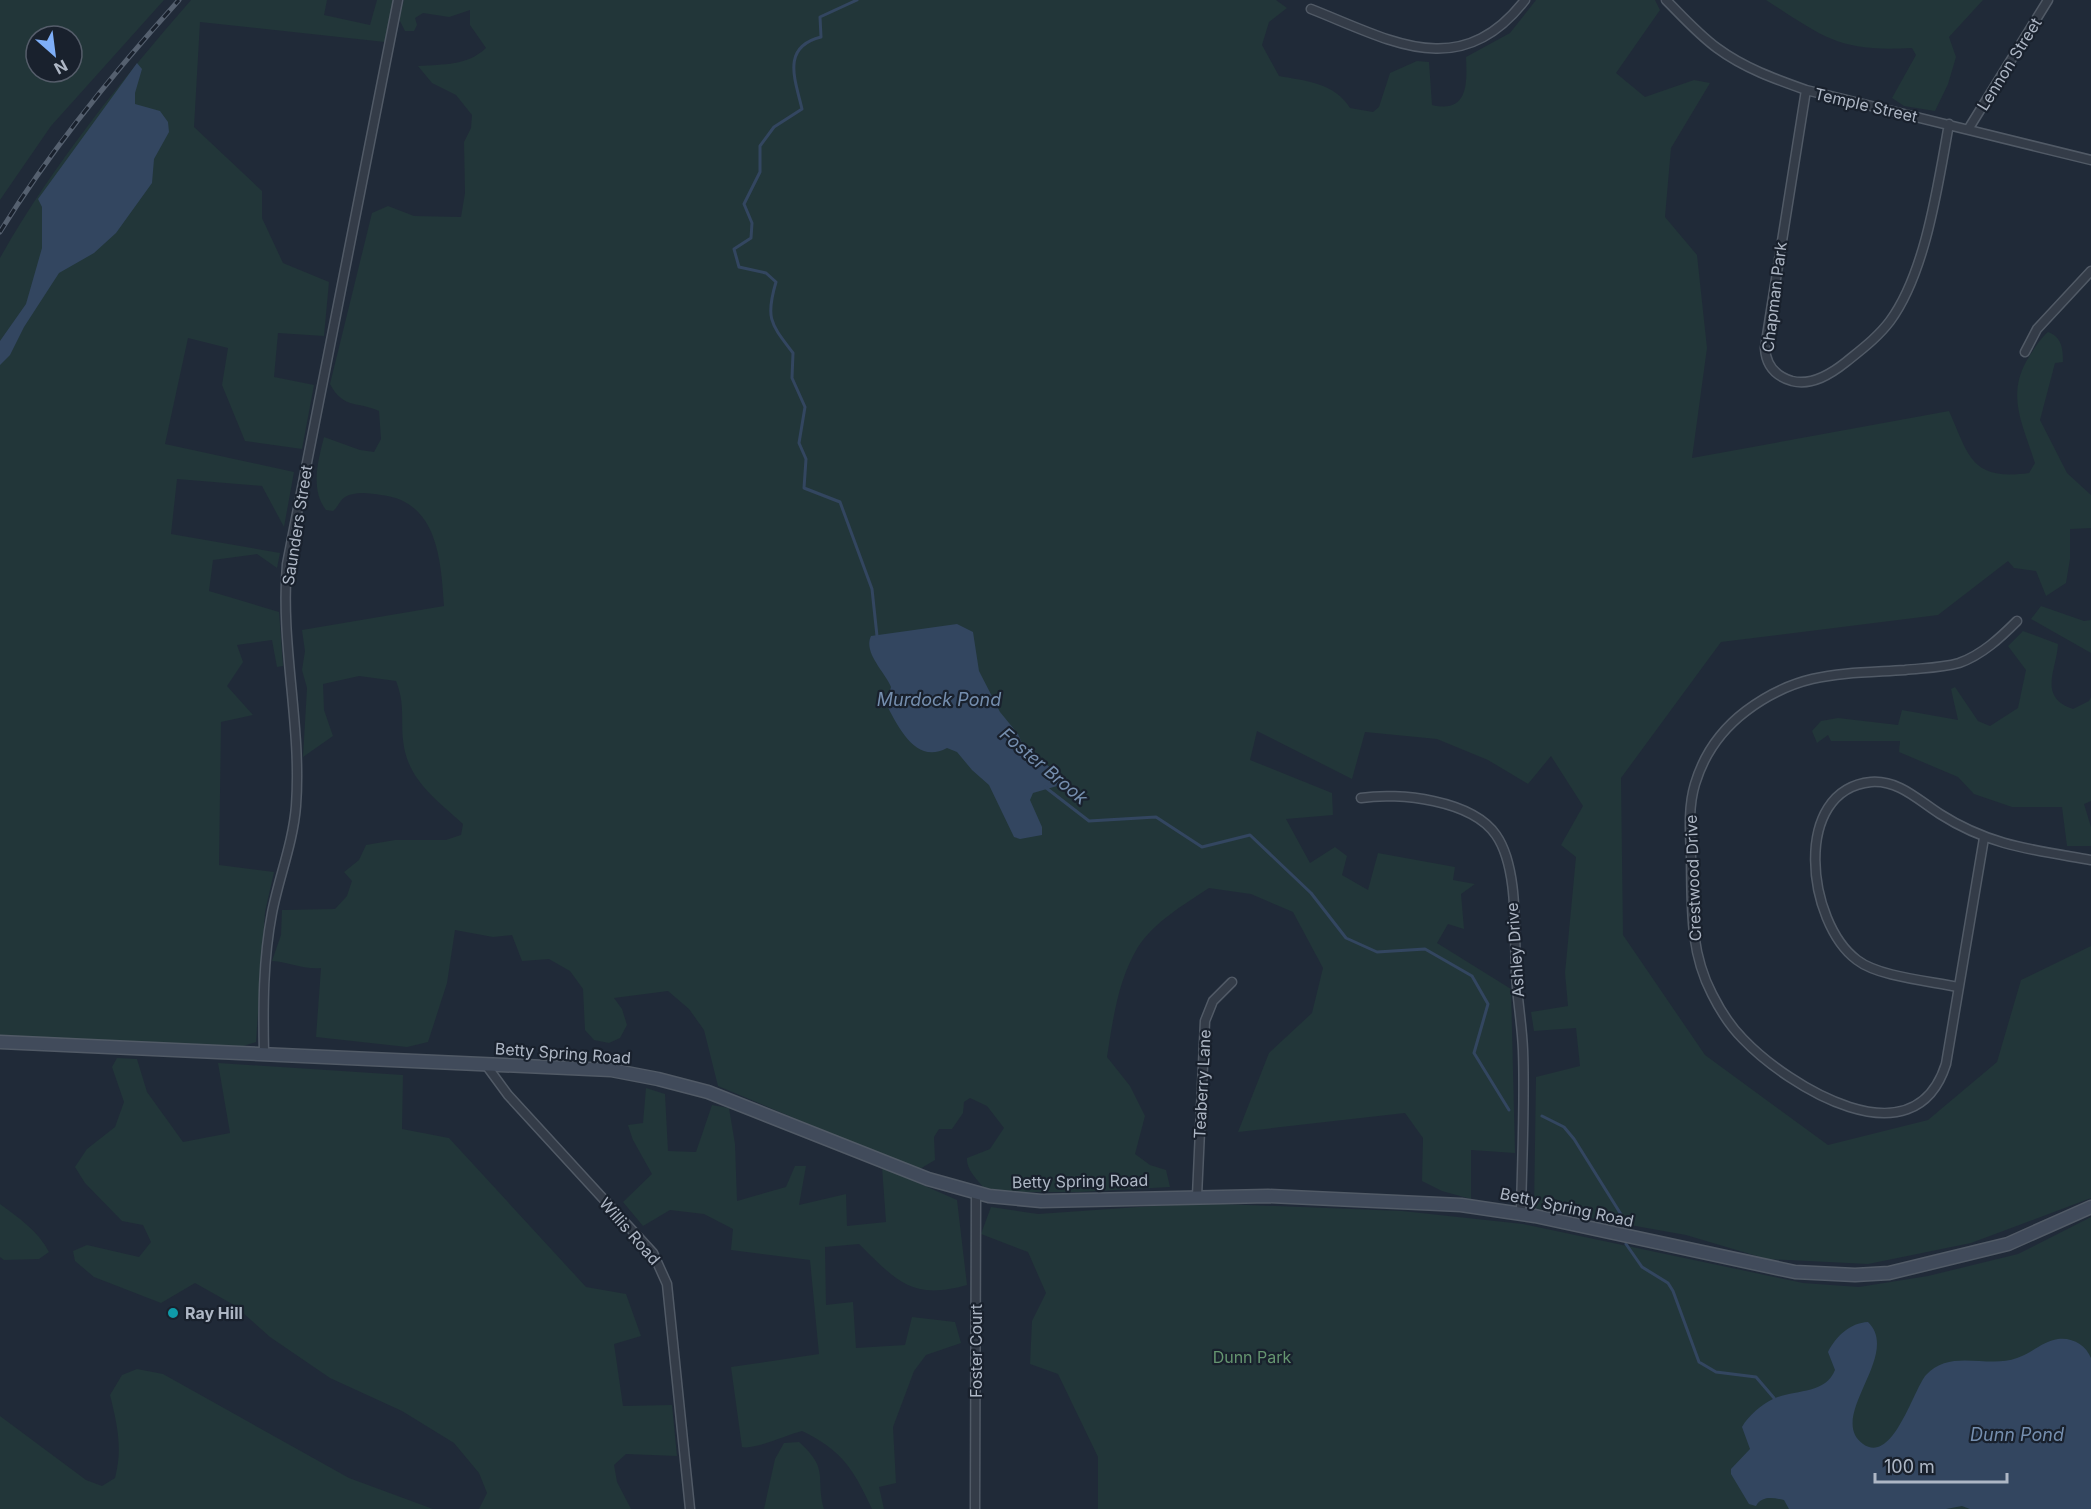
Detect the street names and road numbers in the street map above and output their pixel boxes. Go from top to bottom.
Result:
street label: Lennon Street [1972,14,2046,114]
street label: Temple Street [1813,83,1919,127]
street label: Chapman Park [1757,240,1791,353]
street label: Saunders Street [278,463,316,587]
street label: Crestwood Drive [1681,814,1705,942]
street label: Ashley Drive [1502,902,1528,998]
street label: Teaberry Lane [1189,1029,1215,1139]
street label: Betty Spring Road [494,1038,632,1068]
street label: Betty Spring Road [1012,1170,1148,1192]
street label: Betty Spring Road [1498,1183,1636,1231]
street label: Willis Road [595,1193,665,1269]
street label: Foster Court [966,1304,986,1398]

